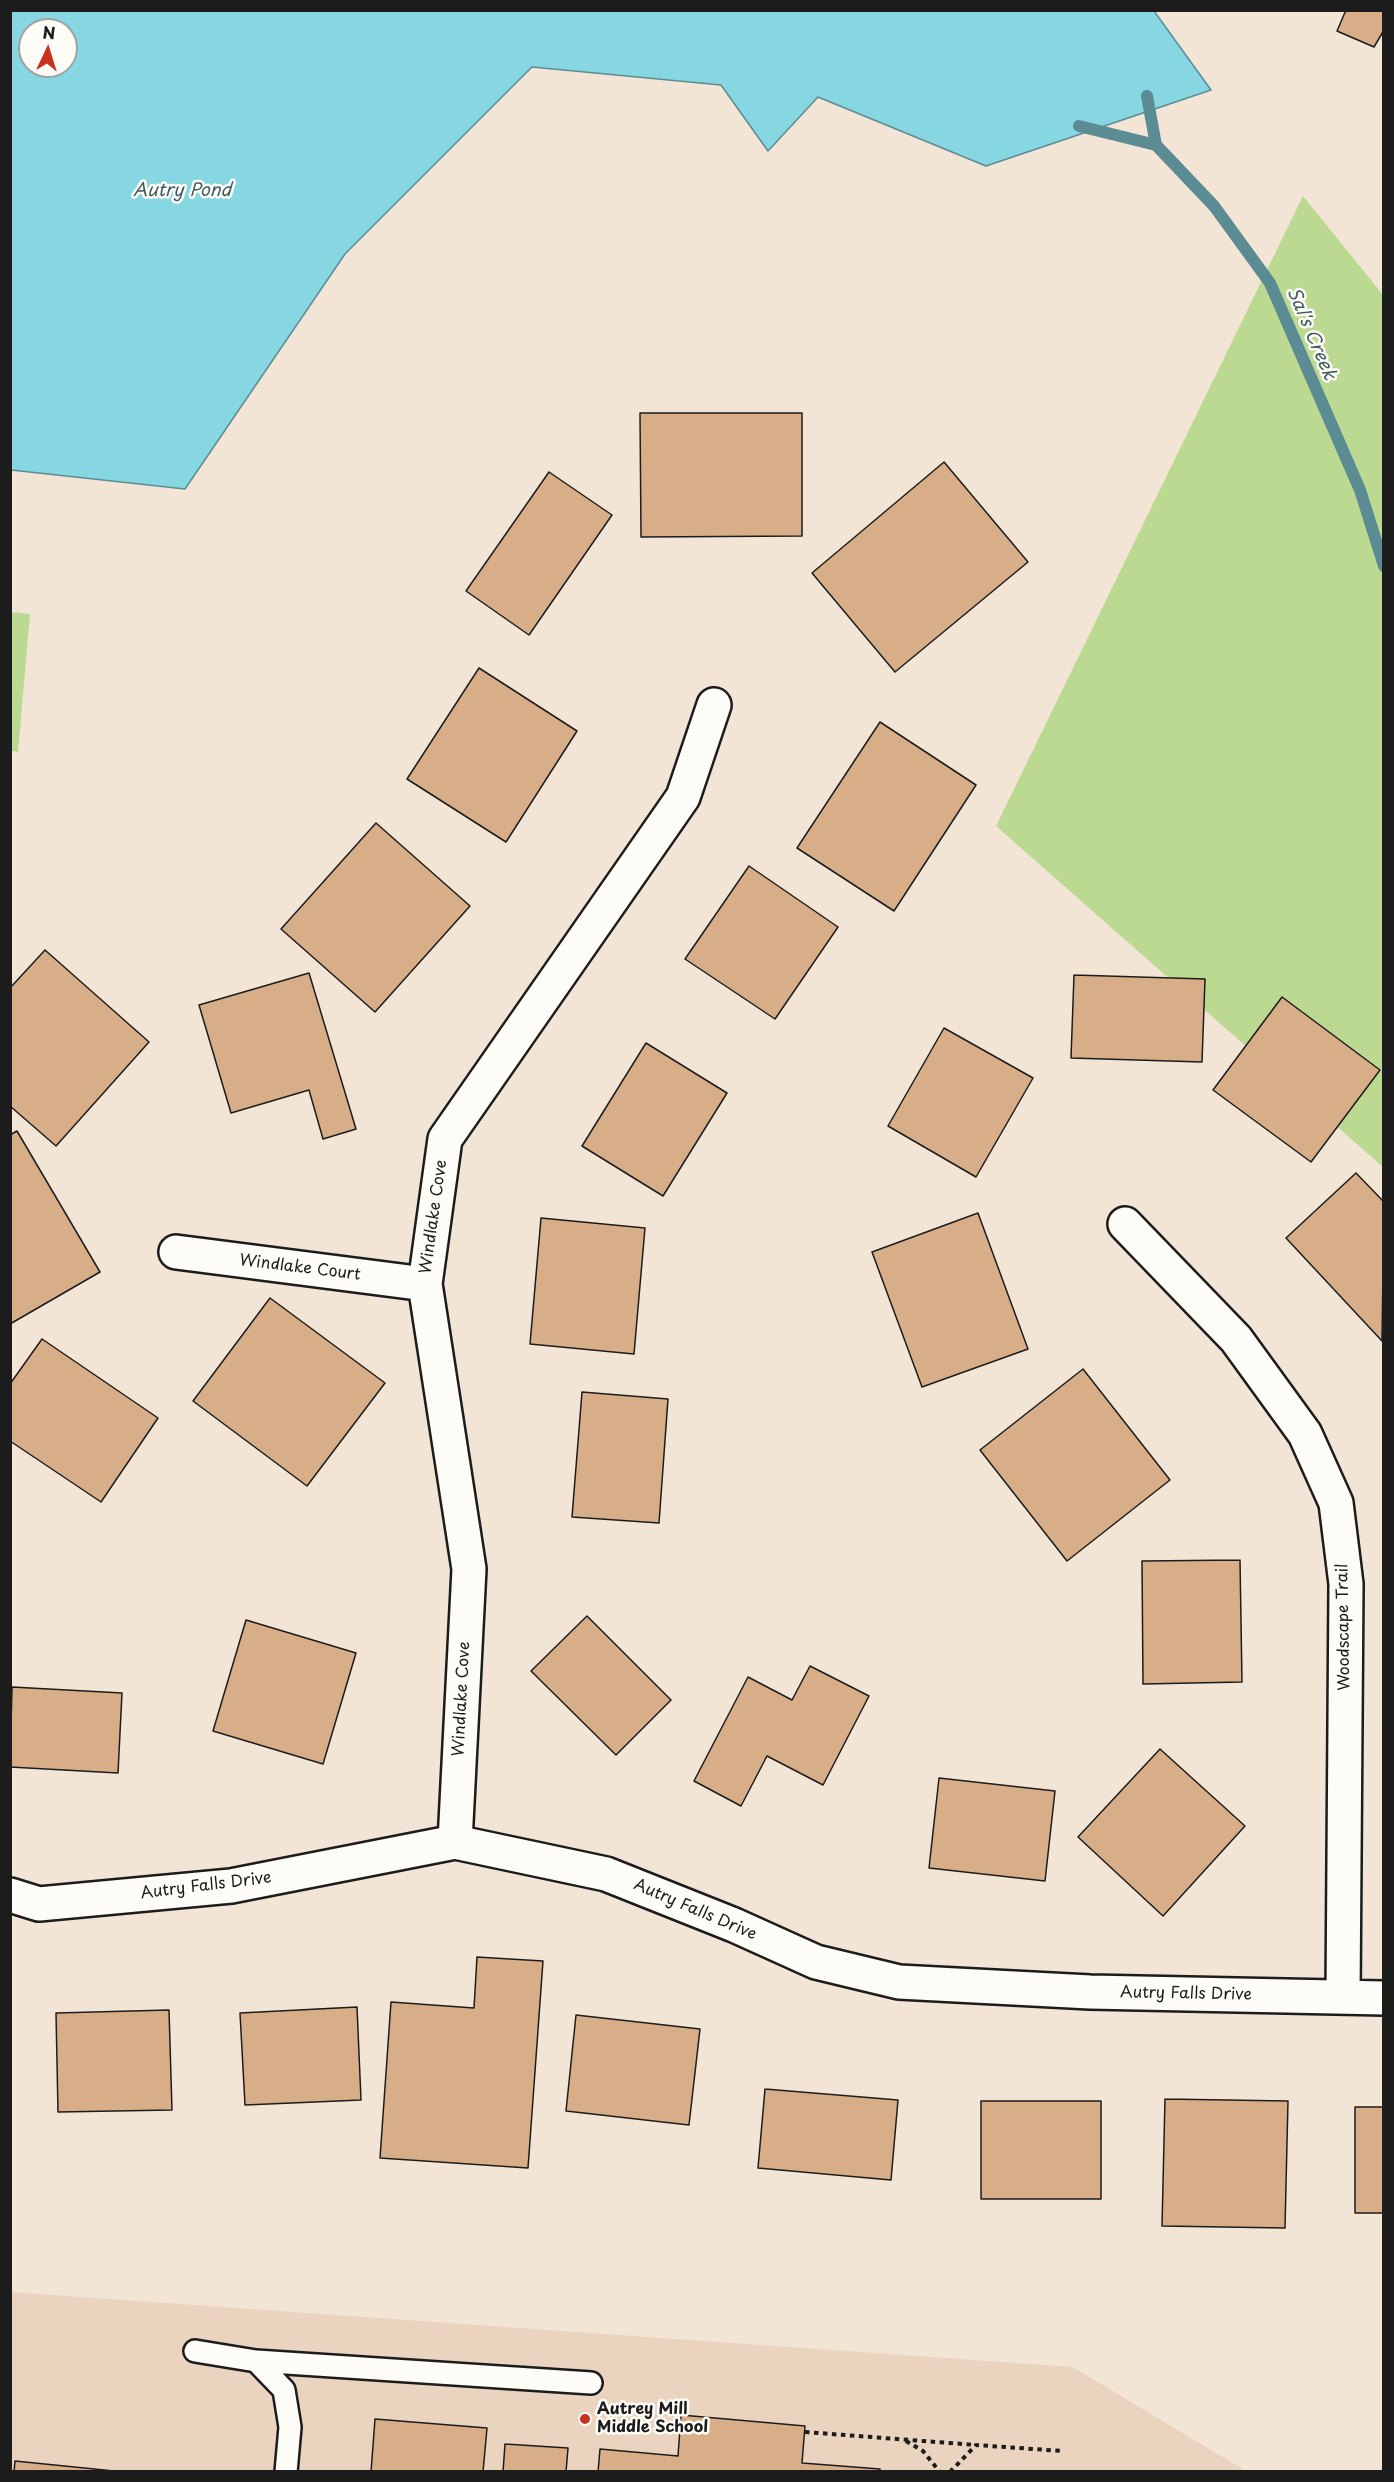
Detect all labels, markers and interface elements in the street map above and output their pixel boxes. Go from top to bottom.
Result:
north arrow [18,18,78,78]
text: N [42,20,56,44]
water label: Autry Pond [133,180,231,202]
water label: Sal's Creek [1282,285,1340,383]
street label: Windlake Cove [416,1159,452,1275]
street label: Windlake Court [238,1251,362,1285]
street label: Woodscape Trail [1333,1563,1355,1691]
street label: Windlake Cove [449,1641,475,1757]
street label: Autry Falls Drive [139,1868,273,1904]
street label: Autry Falls Drive [631,1875,759,1945]
street label: Autry Falls Drive [1120,1983,1252,2005]
place label: Autrey Mill Middle School [597,2400,708,2438]
marker: Autrey Mill Middle School [578,2412,592,2426]

